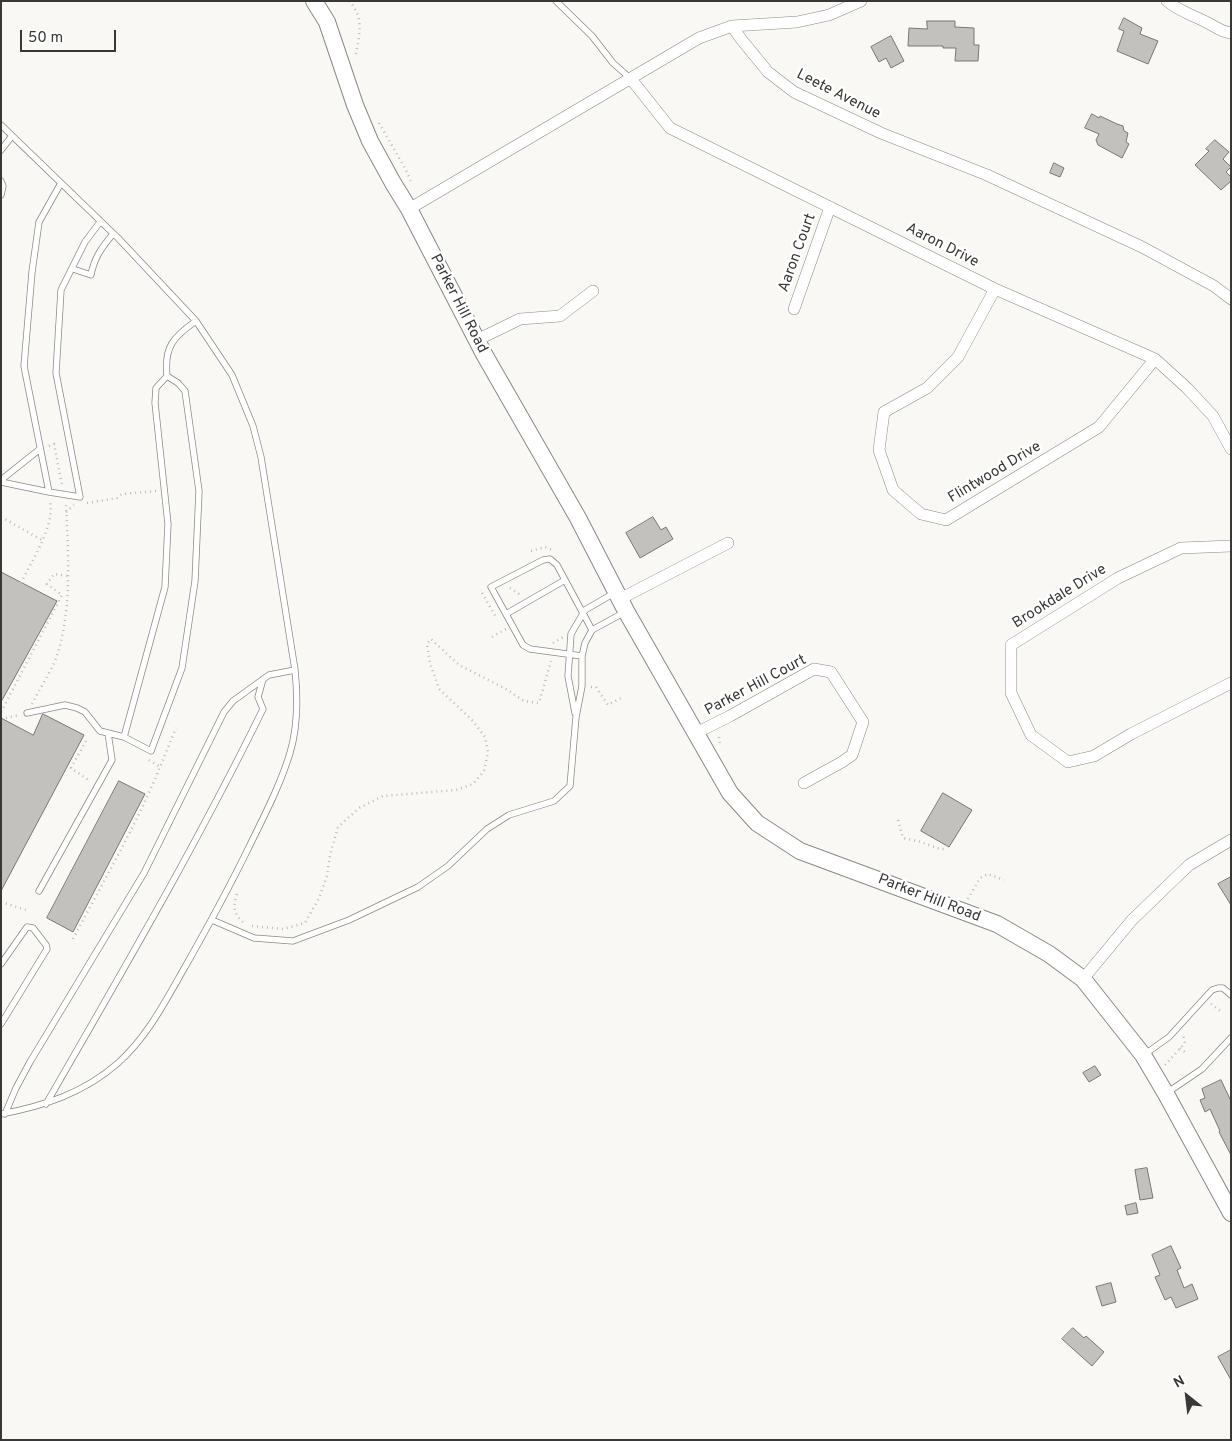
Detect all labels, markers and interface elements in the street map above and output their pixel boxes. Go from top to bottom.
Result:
scale bar [22,20,119,52]
text: 50 m [28,29,63,48]
street label: Leete Avenue [793,66,883,124]
street label: Aaron Court [775,211,821,295]
street label: Aaron Drive [903,220,981,272]
street label: Parker Hill Road [425,252,491,356]
street label: Flintwood Drive [945,438,1045,508]
street label: Brookdale Drive [1010,561,1110,633]
street label: Parker Hill Court [702,652,810,720]
street label: Parker Hill Road [875,871,983,927]
north arrow [1162,1371,1212,1421]
text: N [1171,1373,1188,1392]

